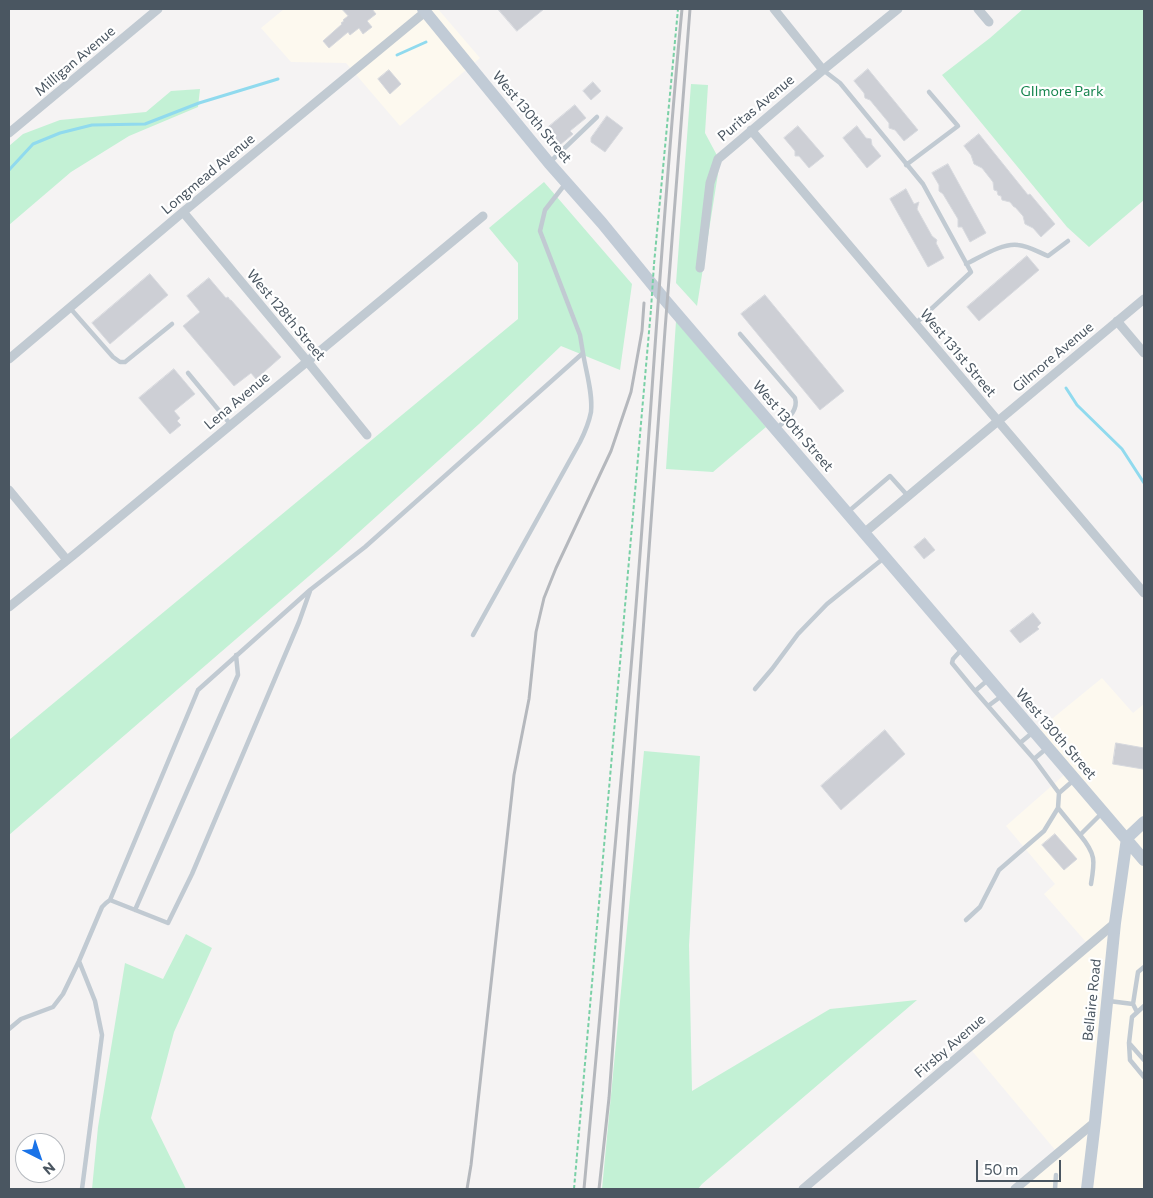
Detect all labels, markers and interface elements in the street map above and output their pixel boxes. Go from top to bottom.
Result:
street label: Milligan Avenue [31,22,119,100]
street label: West 130th Street [489,68,575,166]
street label: Puritas Avenue [714,71,798,145]
park label: GIlmore Park [1020,83,1104,99]
street label: Longmead Avenue [158,130,258,218]
street label: West 128th Street [243,266,329,364]
street label: West 131st Street [916,306,1000,400]
street label: Gilmore Avenue [1009,318,1097,396]
street label: Lena Avenue [201,369,273,433]
street label: West 130th Street [749,377,837,475]
street label: West 130th Street [1012,685,1100,783]
street label: Bellaire Road [1079,958,1105,1042]
street label: Firsby Avenue [911,1011,989,1081]
north arrow [15,1133,65,1183]
scale bar [978,1150,1063,1182]
text: N [40,1159,59,1179]
text: 50 m [984,1160,1018,1178]

